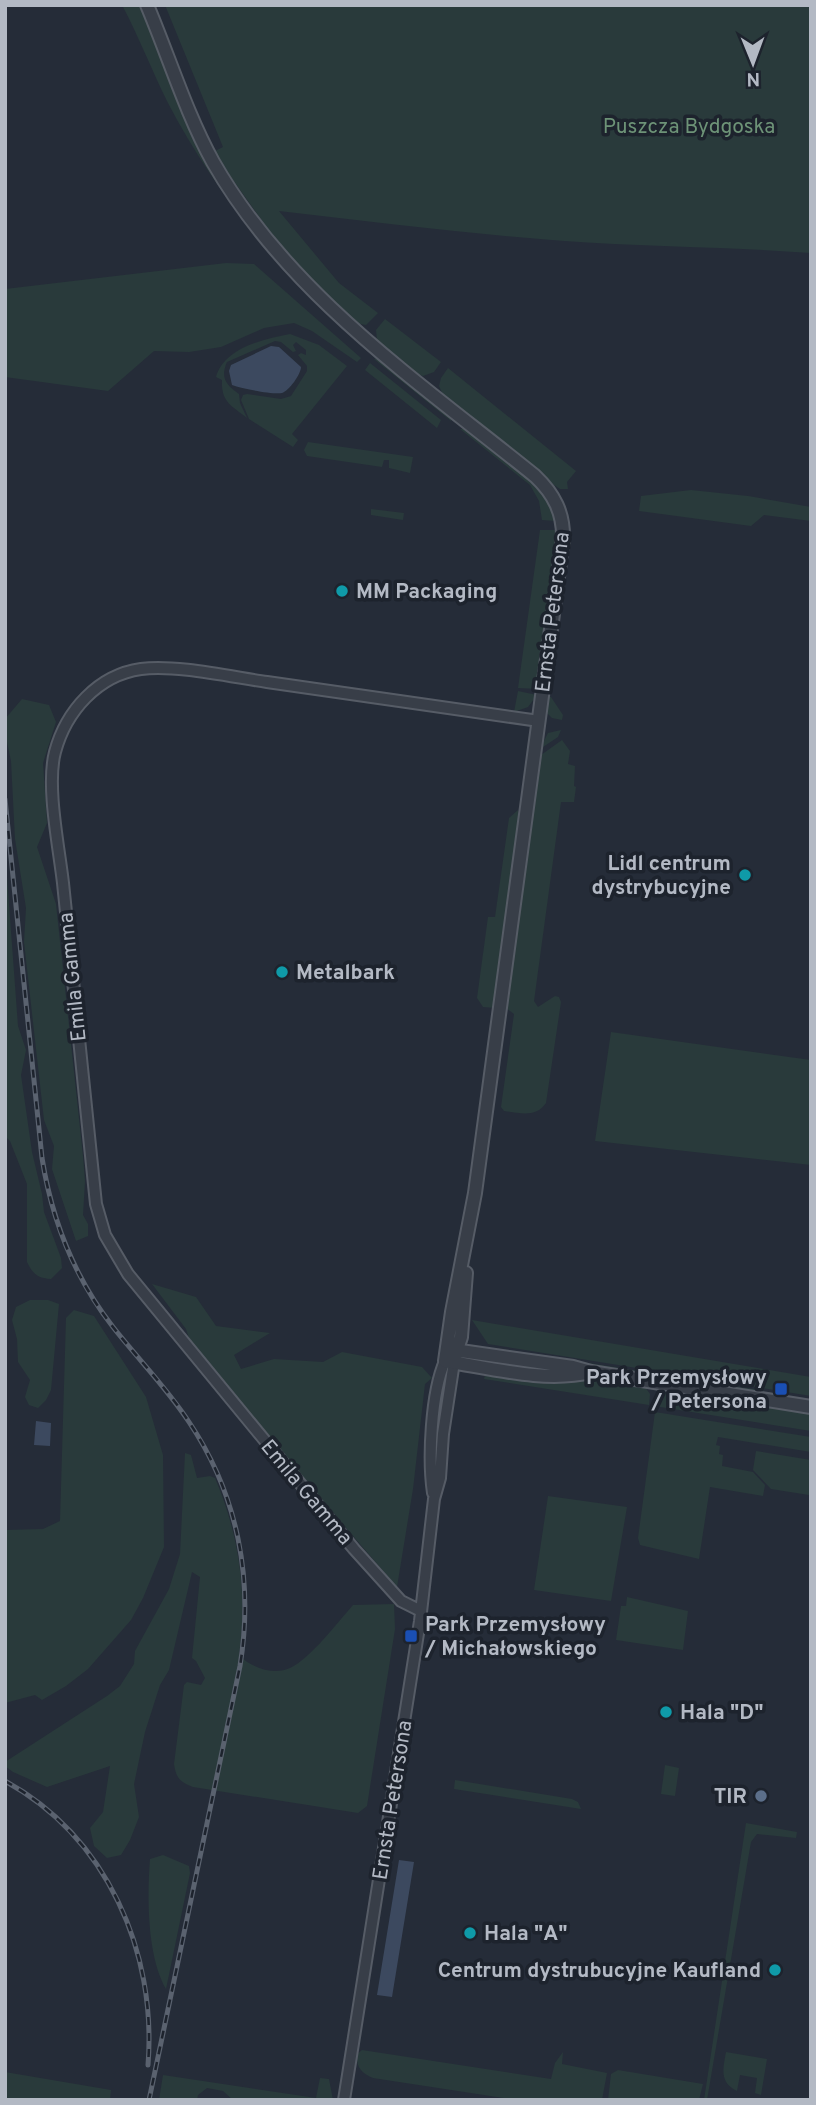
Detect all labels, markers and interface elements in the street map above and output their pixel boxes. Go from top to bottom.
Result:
north arrow [718,28,788,98]
text: N [746,66,760,90]
park label: Puszcza Bydgoska [603,114,775,141]
street label: Ernsta Petersona [530,530,577,694]
place label: MM Packaging [356,579,497,606]
marker: MM Packaging [334,583,350,599]
place label: Lidl centrum dystrybucyjne [591,851,731,902]
marker: Lidl centrum dystrybucyjne [737,867,753,883]
street label: Emila Gamma [53,911,94,1043]
place label: Metalbark [296,960,395,987]
marker: Metalbark [274,964,290,980]
place label: Park Przemysłowy / Petersona [586,1365,767,1416]
marker: Park Przemysłowy / Petersona [773,1381,789,1397]
street label: Emila Gamma [254,1435,358,1551]
place label: Park Przemysłowy / Michałowskiego [424,1612,606,1663]
marker: Park Przemysłowy / Michałowskiego [403,1628,419,1644]
place label: Hala "D" [680,1700,763,1727]
marker: Hala "D" [658,1704,674,1720]
street label: Ernsta Petersona [368,1718,419,1882]
place label: TIR [714,1784,747,1811]
marker: TIR [753,1788,769,1804]
place label: Hala "A" [484,1921,568,1948]
marker: Hala "A" [462,1925,478,1941]
place label: Centrum dystrubucyjne Kaufland [438,1958,761,1985]
marker: Centrum dystrubucyjne Kaufland [767,1962,783,1978]

